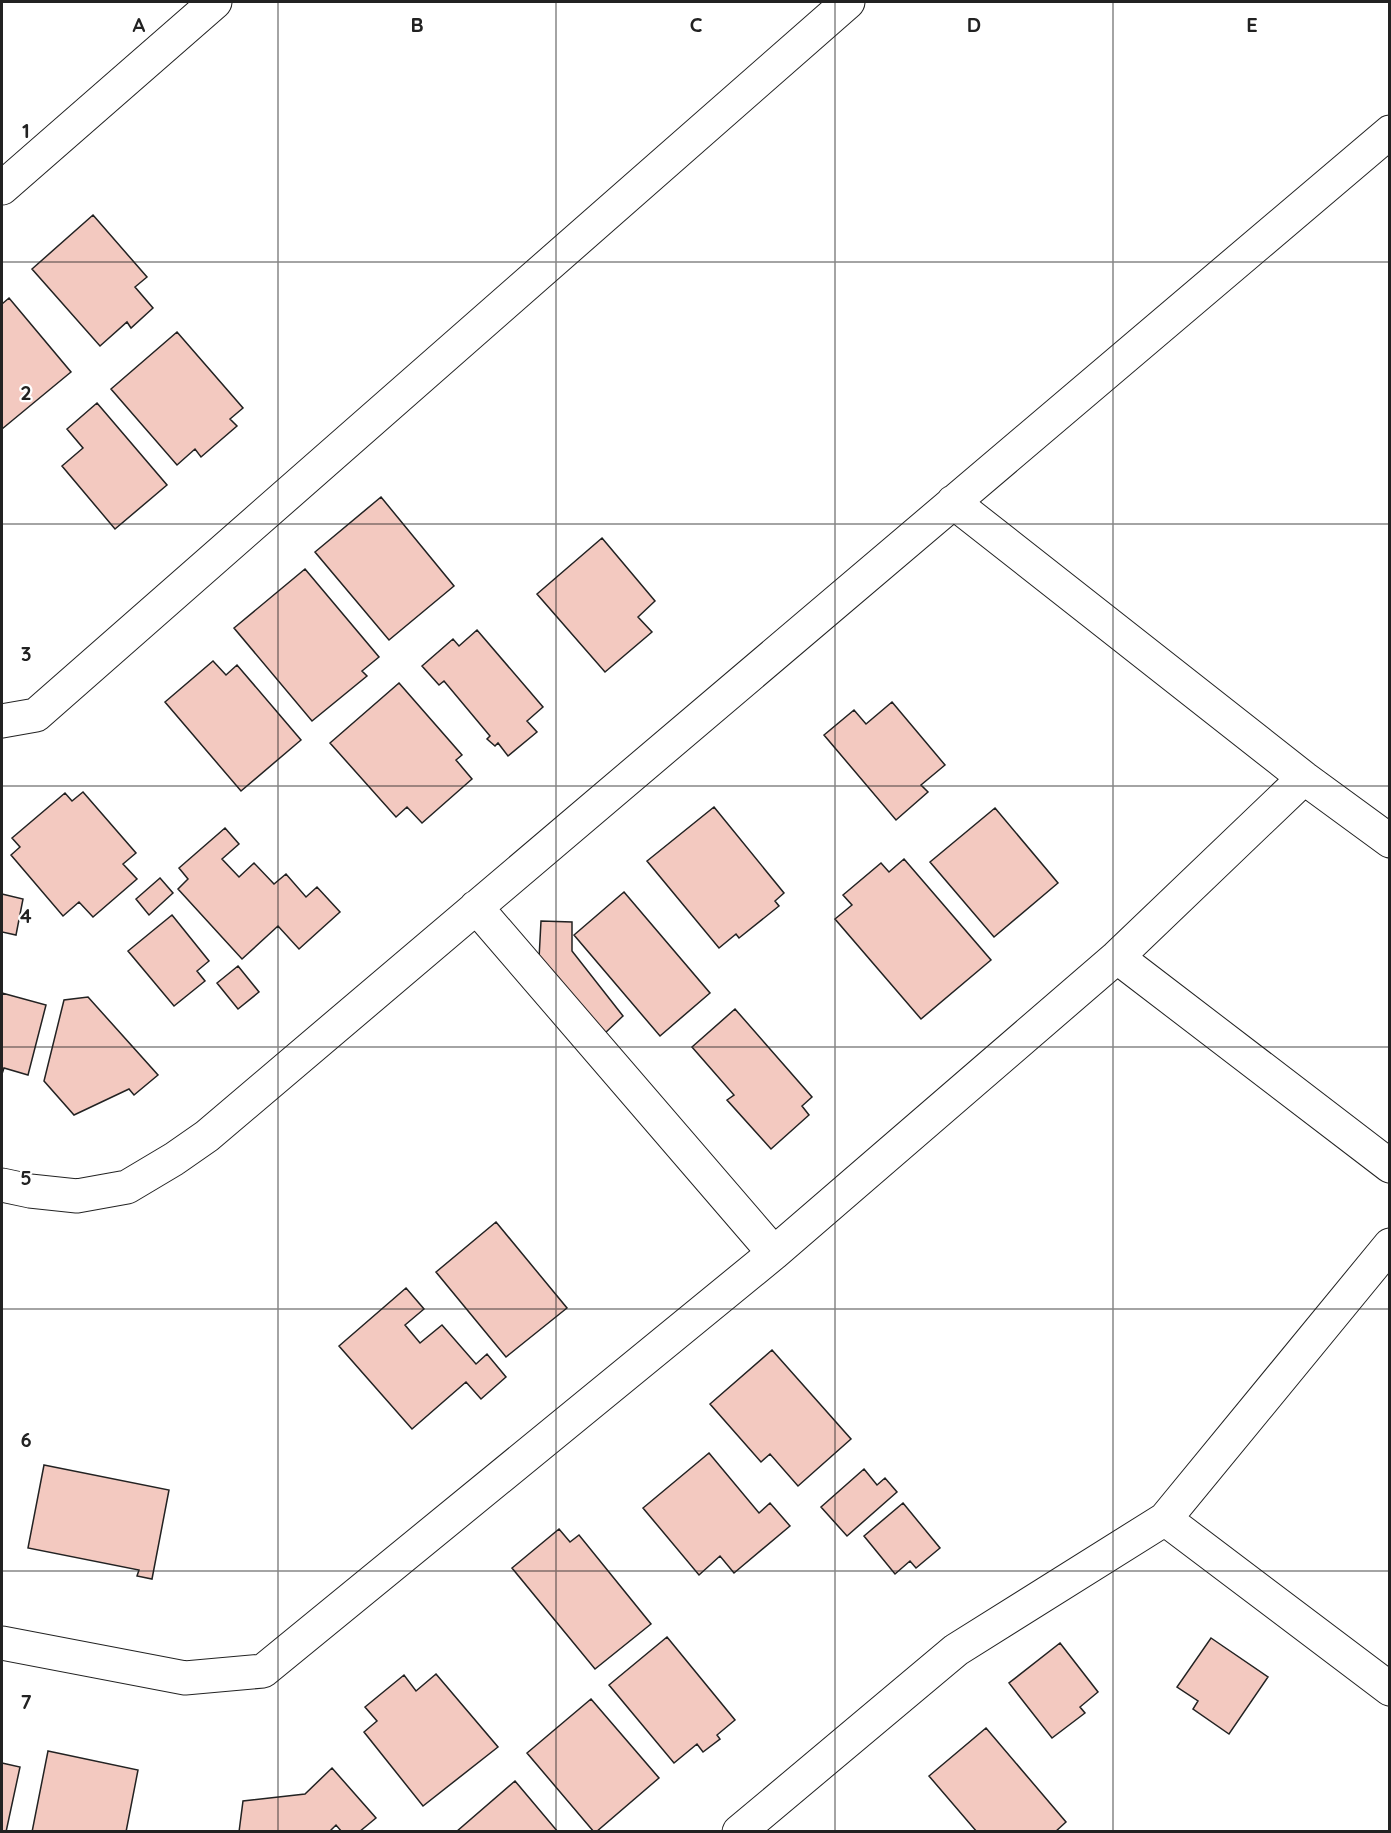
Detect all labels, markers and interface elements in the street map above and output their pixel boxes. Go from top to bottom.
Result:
text: A [133,12,146,37]
text: B [410,12,424,37]
text: C [690,12,703,37]
text: D [967,12,981,37]
text: E [1246,12,1258,37]
text: 1 [22,118,30,143]
text: 2 [20,380,32,405]
text: 3 [21,641,31,666]
text: 4 [20,903,32,928]
text: 5 [20,1165,32,1190]
text: 6 [20,1427,32,1452]
text: 7 [21,1689,32,1714]

